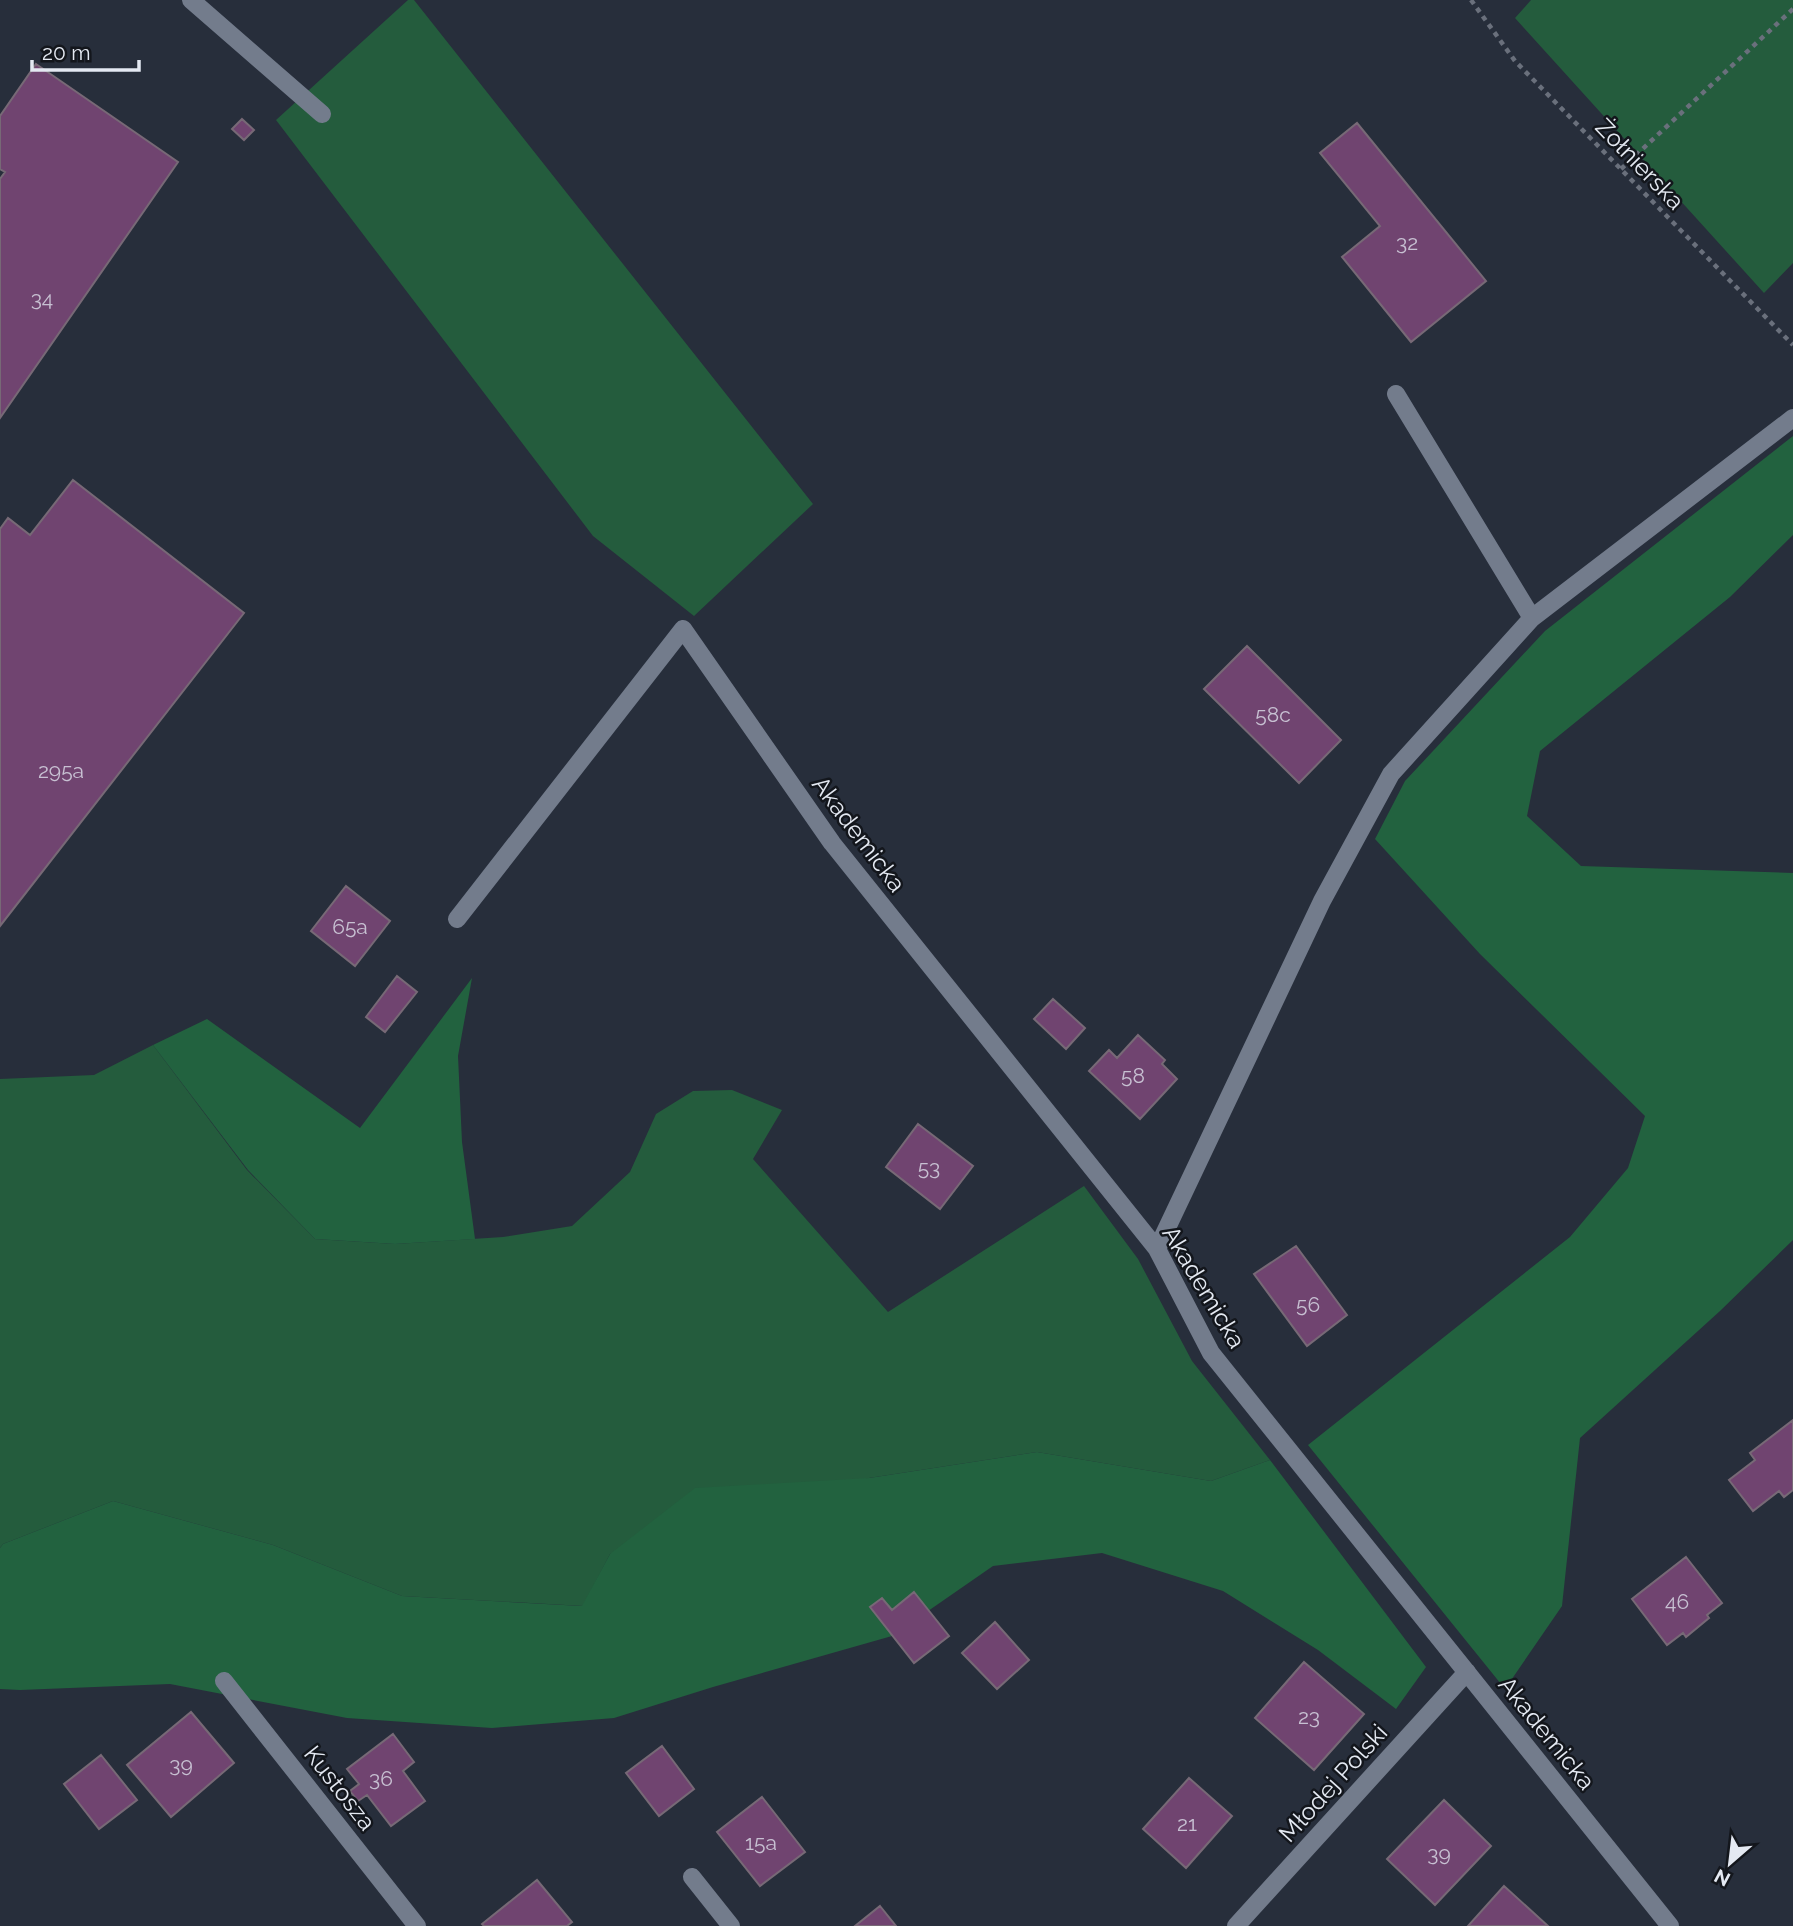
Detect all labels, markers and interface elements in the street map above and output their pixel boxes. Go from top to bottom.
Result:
scale bar [32,28,138,72]
text: 20 m [42,40,90,65]
street label: Żołnierska [1590,113,1690,215]
house number: 32 [1396,230,1418,255]
house number: 34 [31,286,53,311]
house number: 58c [1255,702,1291,727]
house number: 295a [38,758,84,783]
street label: Akademicka [806,770,912,898]
house number: 65a [332,914,368,939]
house number: 58 [1121,1063,1145,1088]
house number: 53 [918,1155,940,1180]
street label: Akademicka [1156,1221,1252,1353]
house number: 56 [1296,1292,1320,1317]
house number: 46 [1665,1589,1689,1614]
street label: Akademicka [1493,1671,1601,1795]
house number: 23 [1298,1704,1320,1729]
street label: Młodej Polski [1273,1718,1393,1848]
street label: Kustosza [298,1740,382,1836]
house number: 39 [169,1752,193,1777]
house number: 36 [369,1766,393,1791]
house number: 21 [1177,1811,1197,1836]
north arrow [1695,1828,1765,1898]
house number: 15a [745,1830,777,1855]
house number: 39 [1427,1841,1451,1866]
text: N [1710,1865,1734,1891]

